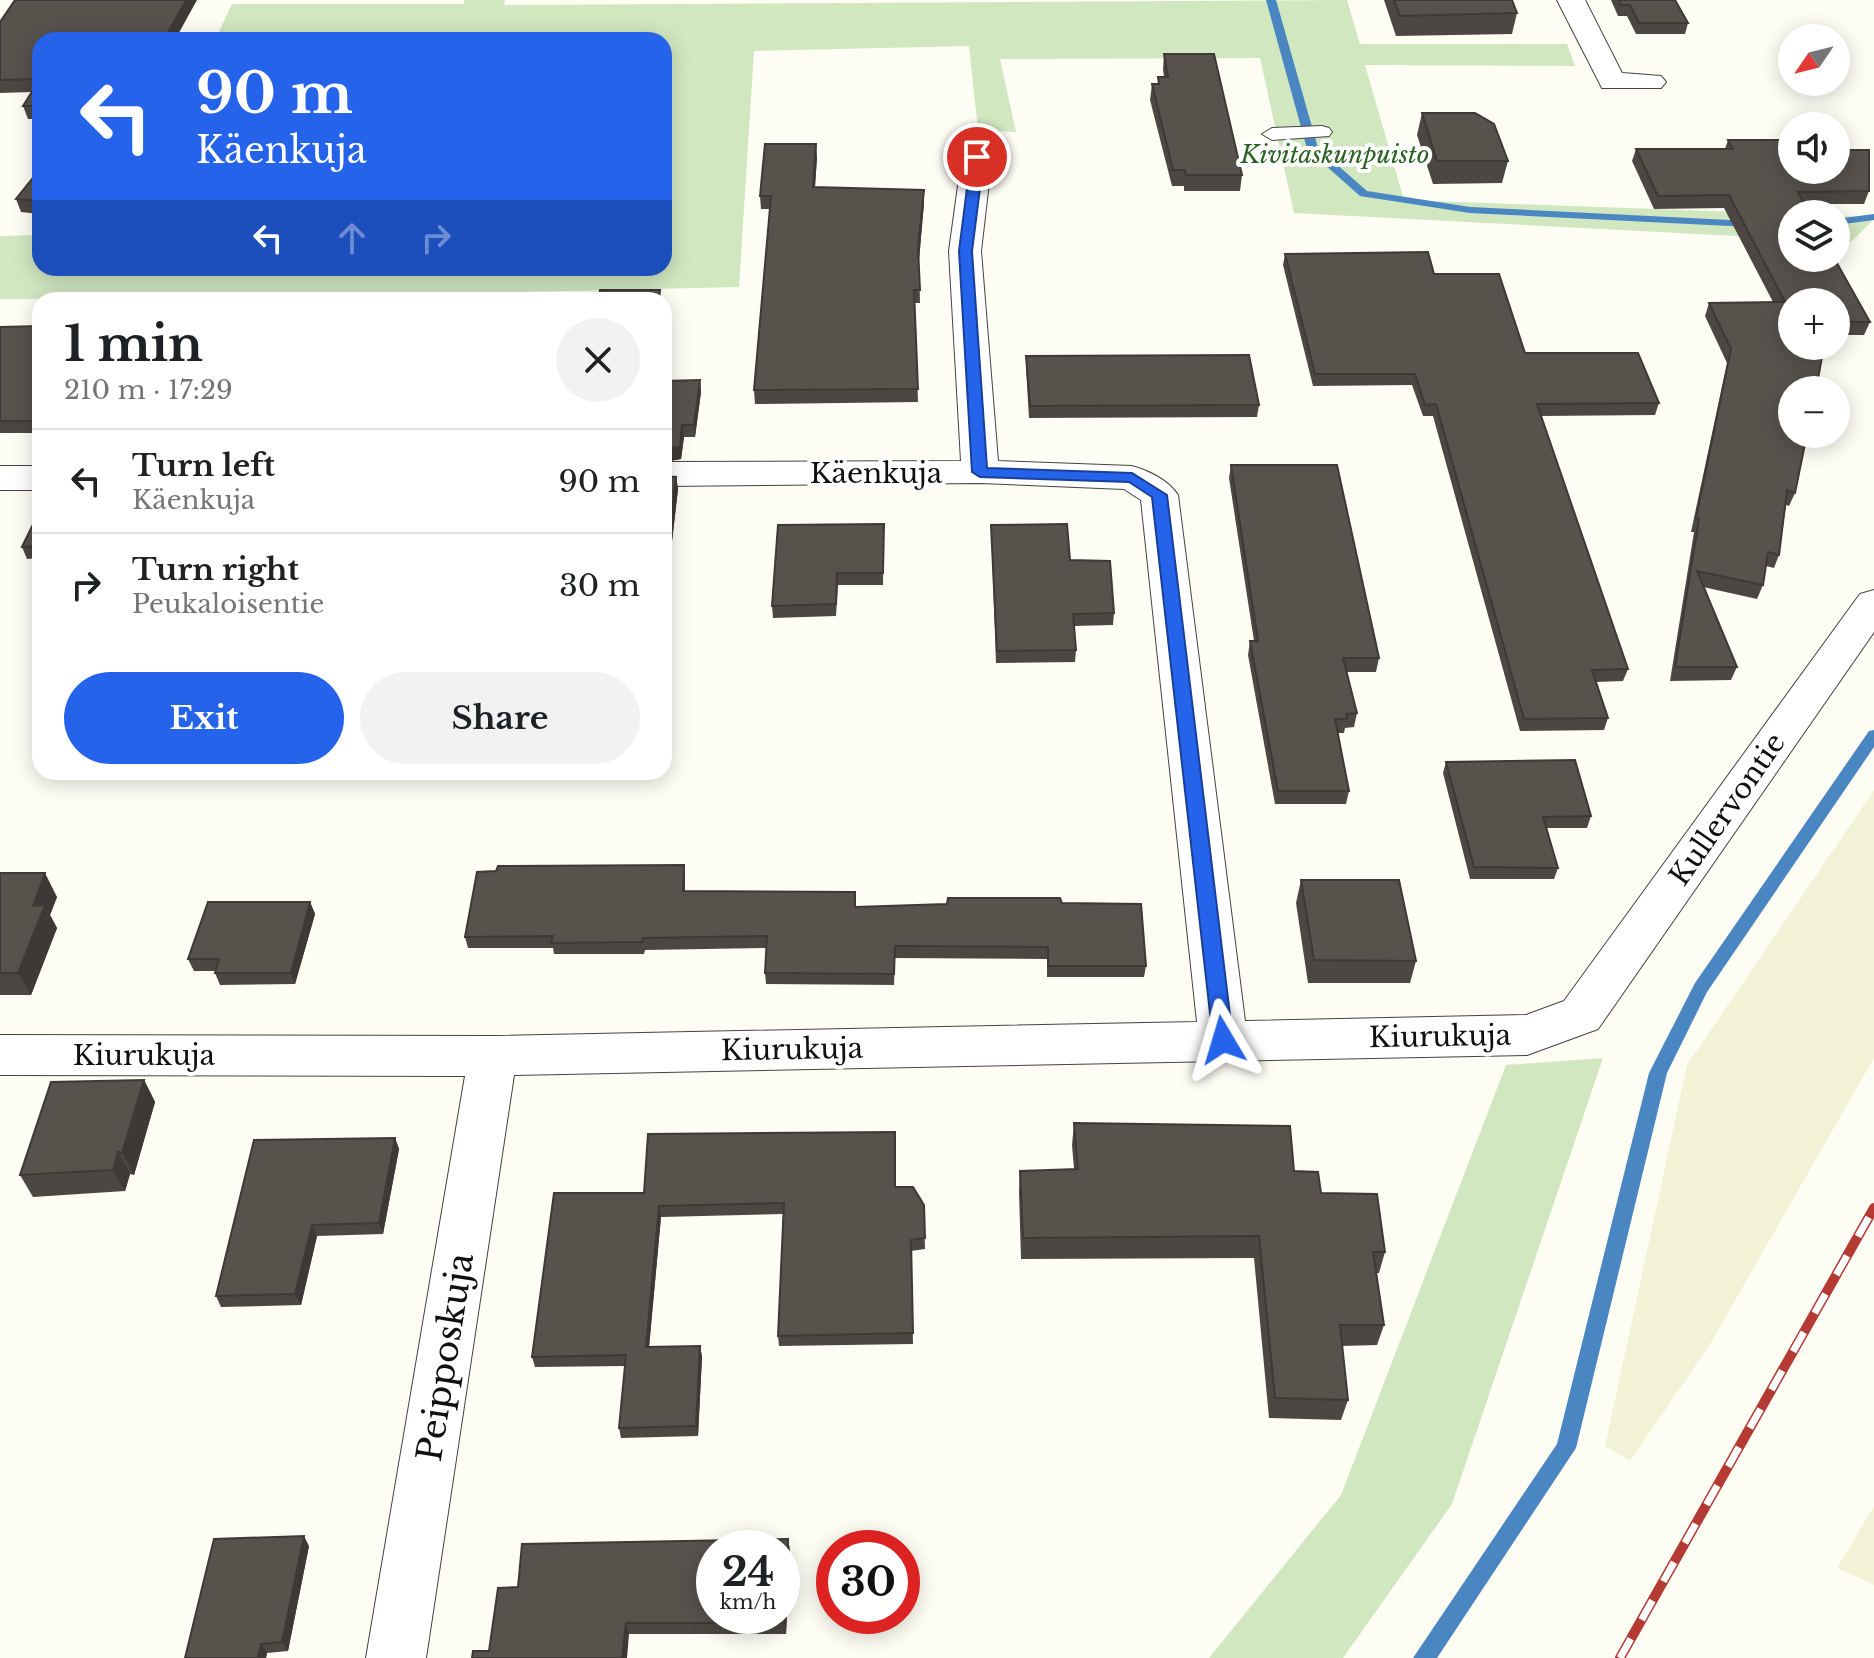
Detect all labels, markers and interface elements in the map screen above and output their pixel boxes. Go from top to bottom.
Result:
north arrow [1778,24,1850,96]
map controls [1778,24,1850,448]
text: 90 m [196,59,353,128]
icon: left [64,64,168,168]
button: sound [1778,112,1850,184]
pin [943,123,1011,191]
text: Käenkuja [196,128,367,173]
icon: arrive [955,135,999,179]
park label: Kivitaskunpuisto [1240,140,1429,169]
button: layers [1778,200,1850,272]
icon: left [246,216,290,260]
icon: ahead [330,216,374,260]
icon: right [414,216,458,260]
button: + [1778,288,1850,360]
text: 1 min [64,314,203,374]
button: close [556,318,640,402]
text: 210 m · 17:29 [64,374,233,406]
button: − [1778,376,1850,448]
text: Turn left [132,447,275,484]
street label: Käenkuja [810,456,943,491]
icon: left [64,459,108,503]
text: 90 m [558,463,640,500]
text: Käenkuja [132,484,255,516]
text: Turn right [132,551,299,588]
icon: right [64,563,108,607]
text: 30 m [559,567,640,604]
text: Peukaloisentie [132,588,324,620]
button: Exit [64,672,344,764]
button: Share [360,672,640,764]
street label: Kullervontie [1662,726,1793,892]
position arrow [1181,998,1265,1082]
street label: Kiurukuja [1369,1018,1512,1055]
street label: Kiurukuja [721,1031,864,1068]
street label: Kiurukuja [73,1038,216,1073]
street label: Peipposkuja [408,1250,482,1464]
speed limit sign: 30 [816,1530,920,1634]
text: 24 [722,1547,774,1597]
text: km/h [720,1590,776,1614]

